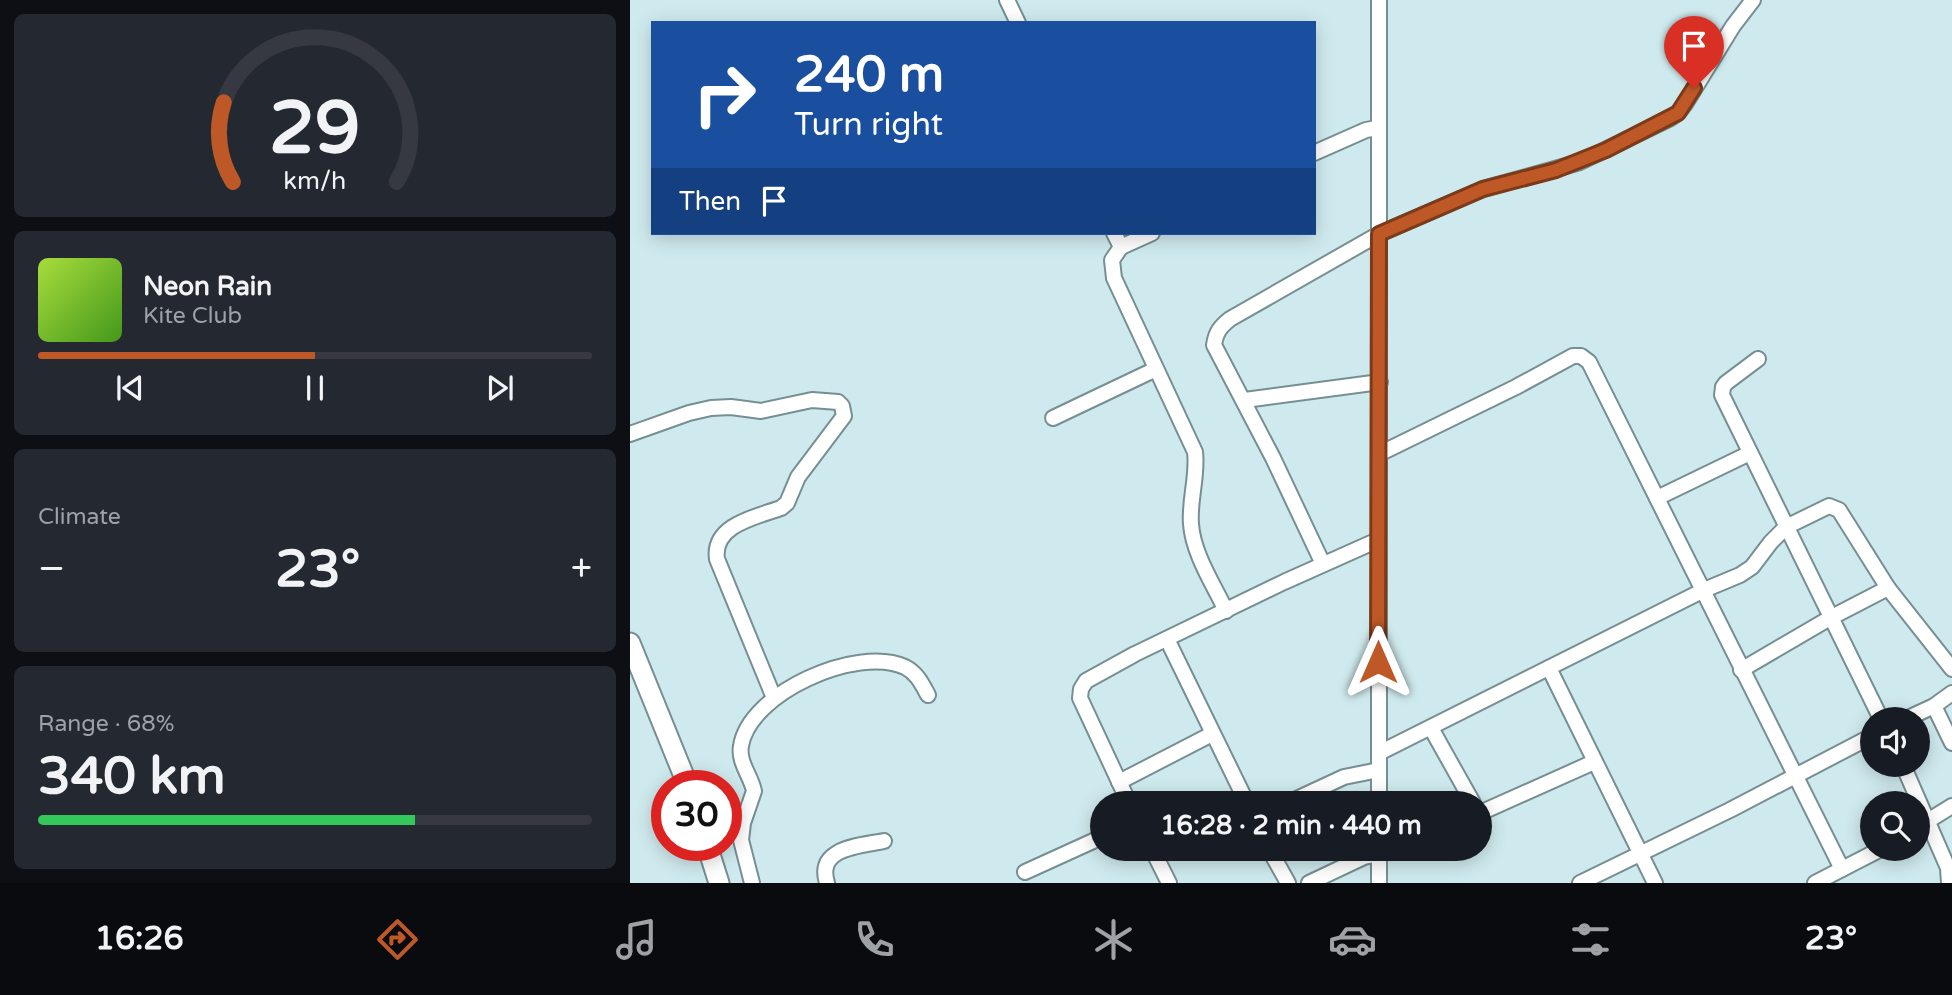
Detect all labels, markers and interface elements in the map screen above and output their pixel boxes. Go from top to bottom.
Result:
pin [1664,16,1724,88]
icon: arrive [1675,27,1713,65]
text: 240 m [794,46,944,105]
icon: right [679,49,770,140]
text: 29 [269,85,361,173]
text: Turn right [794,106,943,144]
text: km/h [284,165,346,195]
icon: arrive [755,182,793,220]
text: Then [679,186,741,217]
text: Neon Rain [143,271,272,302]
text: Kite Club [143,302,242,330]
icon: previous [111,369,149,407]
icon: pause [296,369,334,407]
icon: next [481,369,519,407]
text: Climate [38,503,121,531]
text: 23° [275,538,360,601]
text: − [38,546,65,592]
text: + [571,546,592,592]
position arrow [1341,625,1415,699]
map controls [1860,707,1930,861]
button: sound [1860,707,1930,777]
text: Range · 68% [38,710,174,738]
text: 340 km [38,745,226,808]
speed limit sign: 30 [651,770,742,861]
button: search [1860,791,1930,861]
text: 16:28 · 2 min · 440 m [1160,810,1422,841]
icon: directions [373,915,422,964]
icon: music [612,915,661,964]
icon: phone [850,915,899,964]
icon: climate [1089,915,1138,964]
icon: car [1328,915,1377,964]
icon: filters [1566,915,1615,964]
text: 16:26 [95,920,184,958]
text: 23° [1805,920,1857,958]

